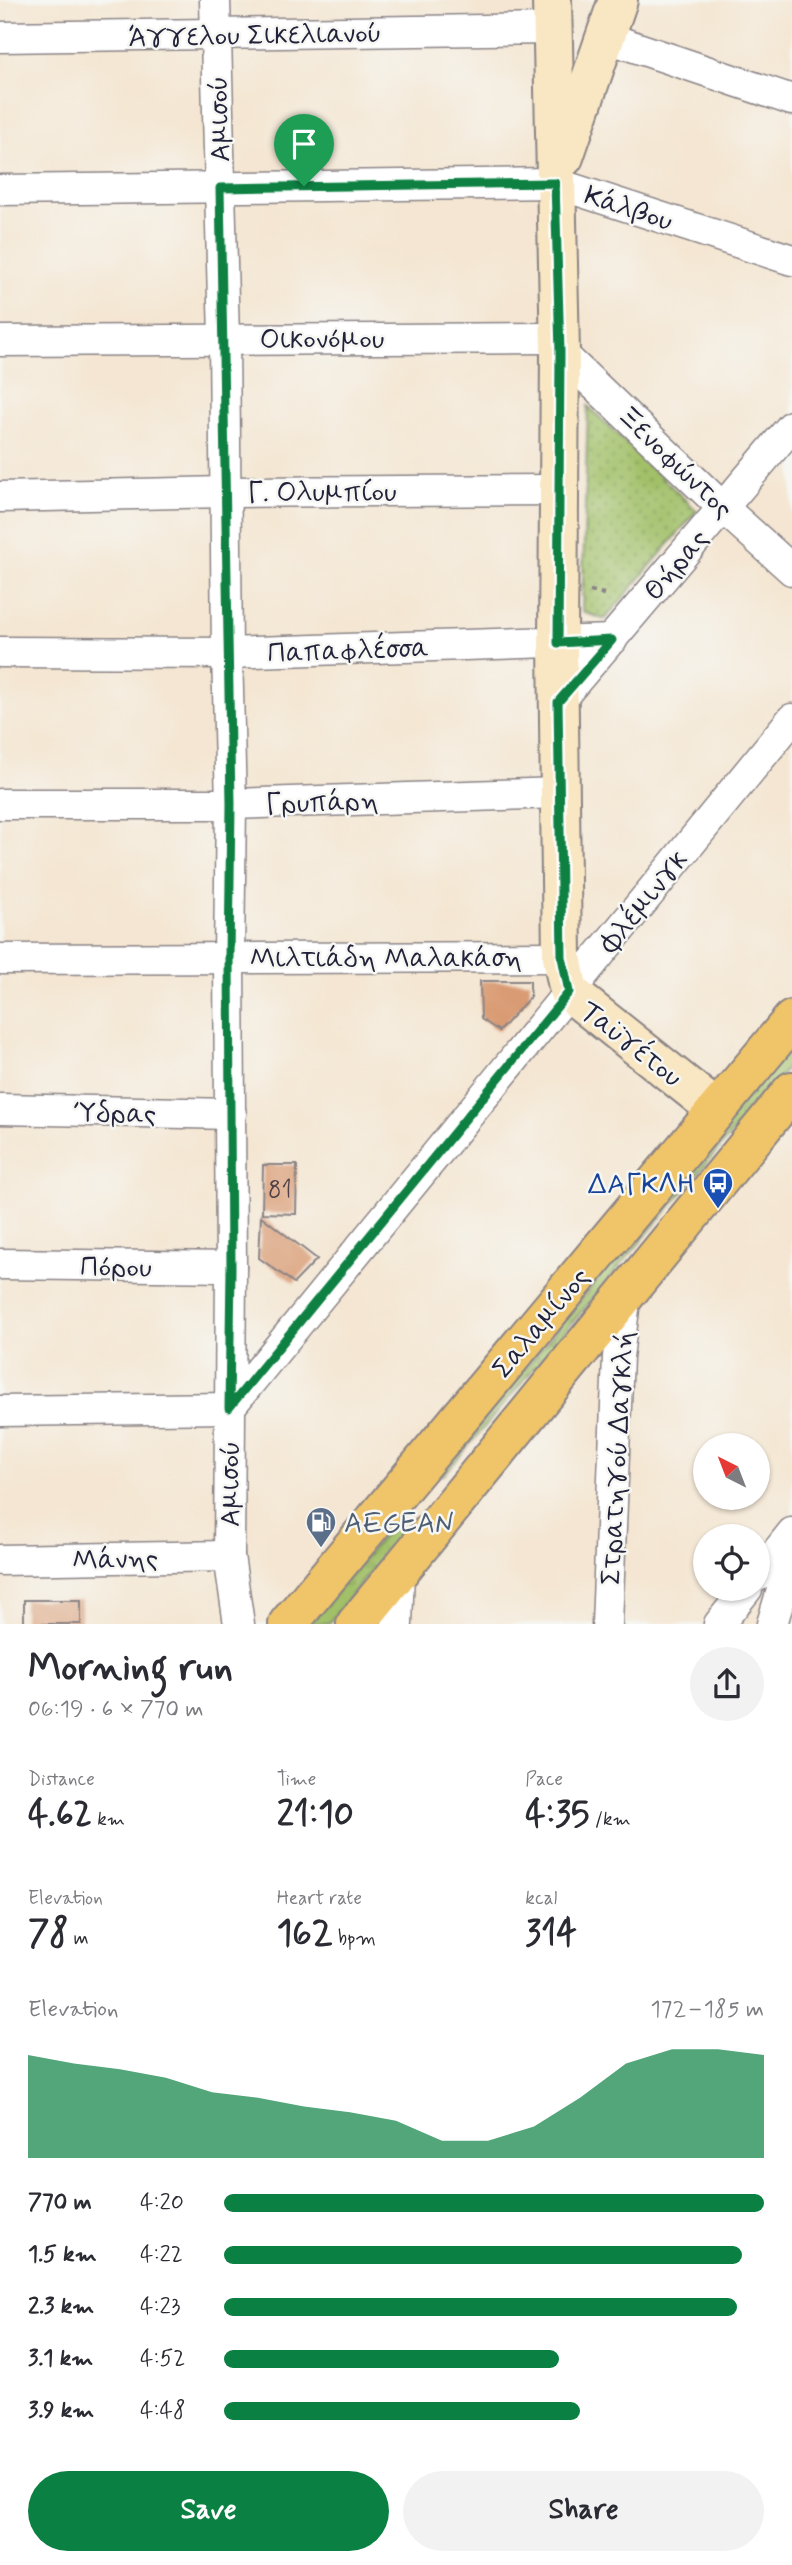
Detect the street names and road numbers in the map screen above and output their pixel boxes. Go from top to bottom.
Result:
street label: Άγγελου Σικελιανού [128,16,382,57]
street label: Αμισού [201,75,240,163]
street label: Κάλβου [579,178,677,241]
street label: Οικονόμου [260,322,384,359]
street label: Ξενοφώντος [608,398,741,528]
street label: Γ. Ολυμπίου [247,475,397,512]
street label: Θήρας [636,522,718,609]
street label: Παπαφλέσσα [267,630,429,673]
street label: Γρυπάρη [265,783,379,824]
street label: Φλέμινγκ [592,844,698,962]
street label: Μιλτιάδη Μαλακάση [250,941,522,978]
street label: Ταϋγέτου [572,993,689,1096]
street label: Ύδρας [73,1095,157,1134]
street label: Πόρου [80,1249,152,1288]
street label: Σαλαμίνος [485,1260,599,1387]
street label: Στρατηγού Δαγκλή [593,1330,644,1586]
street label: Αμισού [213,1441,250,1527]
street label: Μάνης [72,1541,158,1580]

